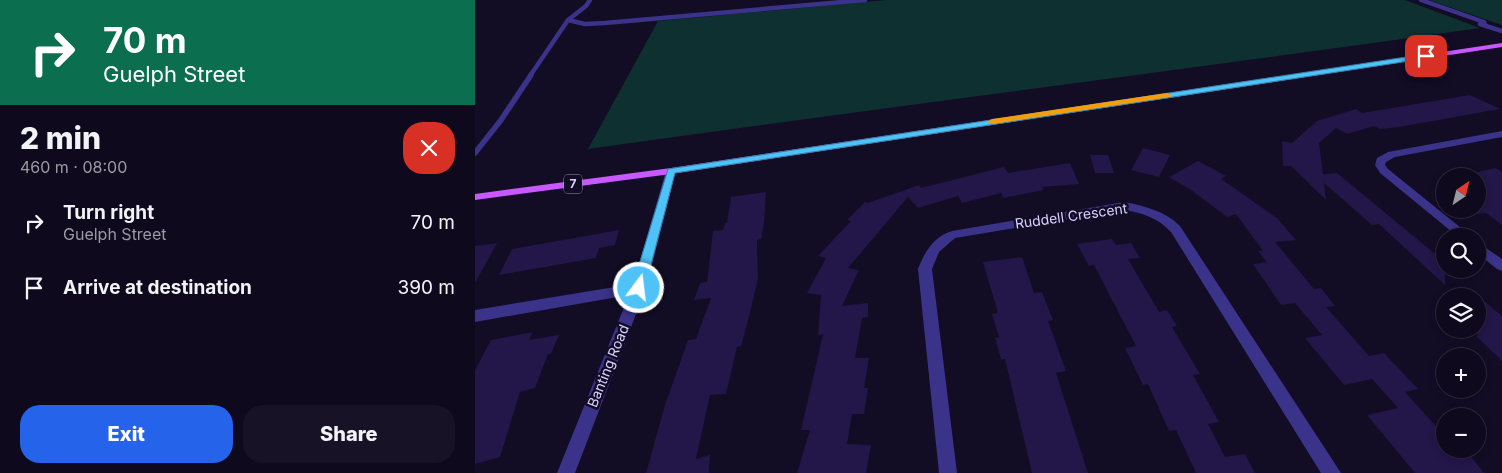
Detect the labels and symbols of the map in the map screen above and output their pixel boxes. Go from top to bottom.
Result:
pin [1405,35,1447,77]
north arrow [1436,168,1486,218]
road number: 7 [564,174,582,193]
street label: Ruddell Crescent [1014,199,1129,232]
position arrow [612,261,664,313]
street label: Banting Road [583,322,632,410]

